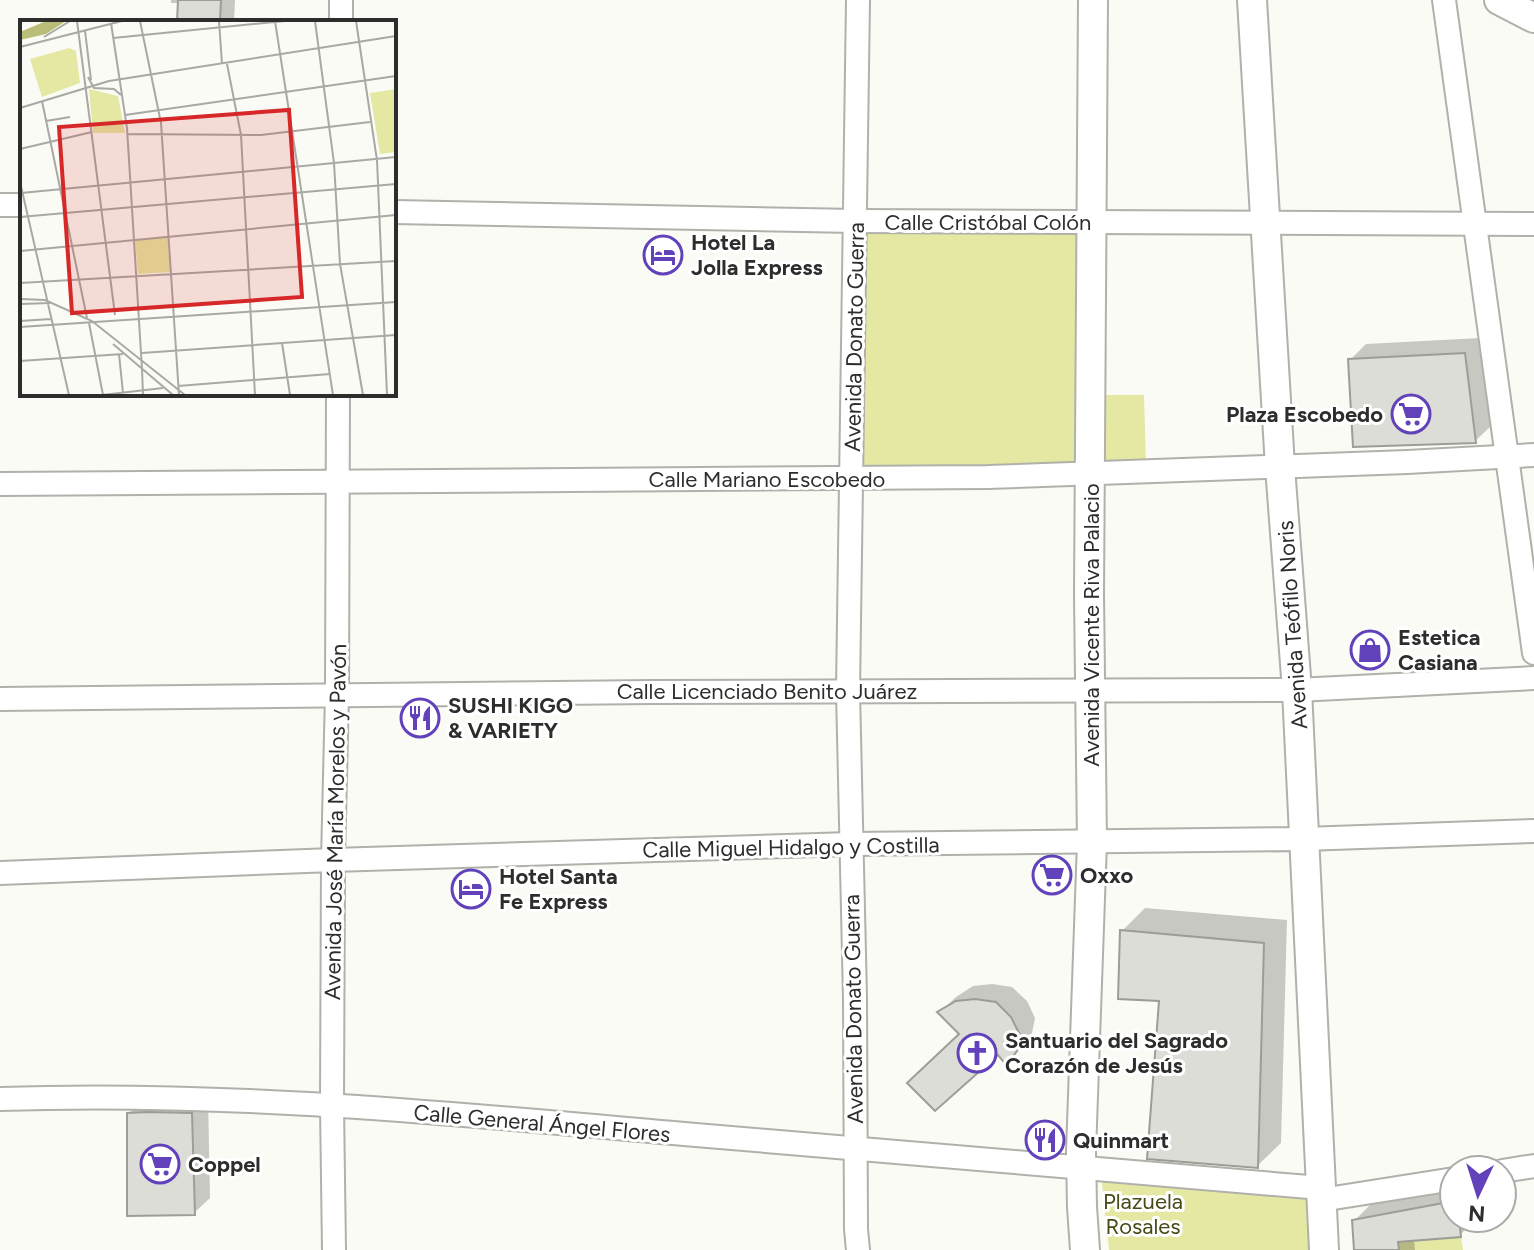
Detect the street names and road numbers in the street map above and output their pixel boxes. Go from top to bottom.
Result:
street label: Calle Cristóbal Colón [885,209,1091,236]
street label: Avenida Donato Guerra [839,222,870,452]
street label: Calle Mariano Escobedo [649,466,885,493]
street label: Avenida Vicente Riva Palacio [1078,483,1105,767]
street label: Avenida Teófilo Noris [1272,520,1313,730]
street label: Avenida José María Morelos y Pavón [319,644,352,1000]
street label: Calle Licenciado Benito Juárez [617,678,917,705]
street label: Calle Miguel Hidalgo y Costilla [642,831,940,864]
street label: Avenida Donato Guerra [838,894,869,1124]
street label: Calle General Ángel Flores [412,1099,672,1148]

